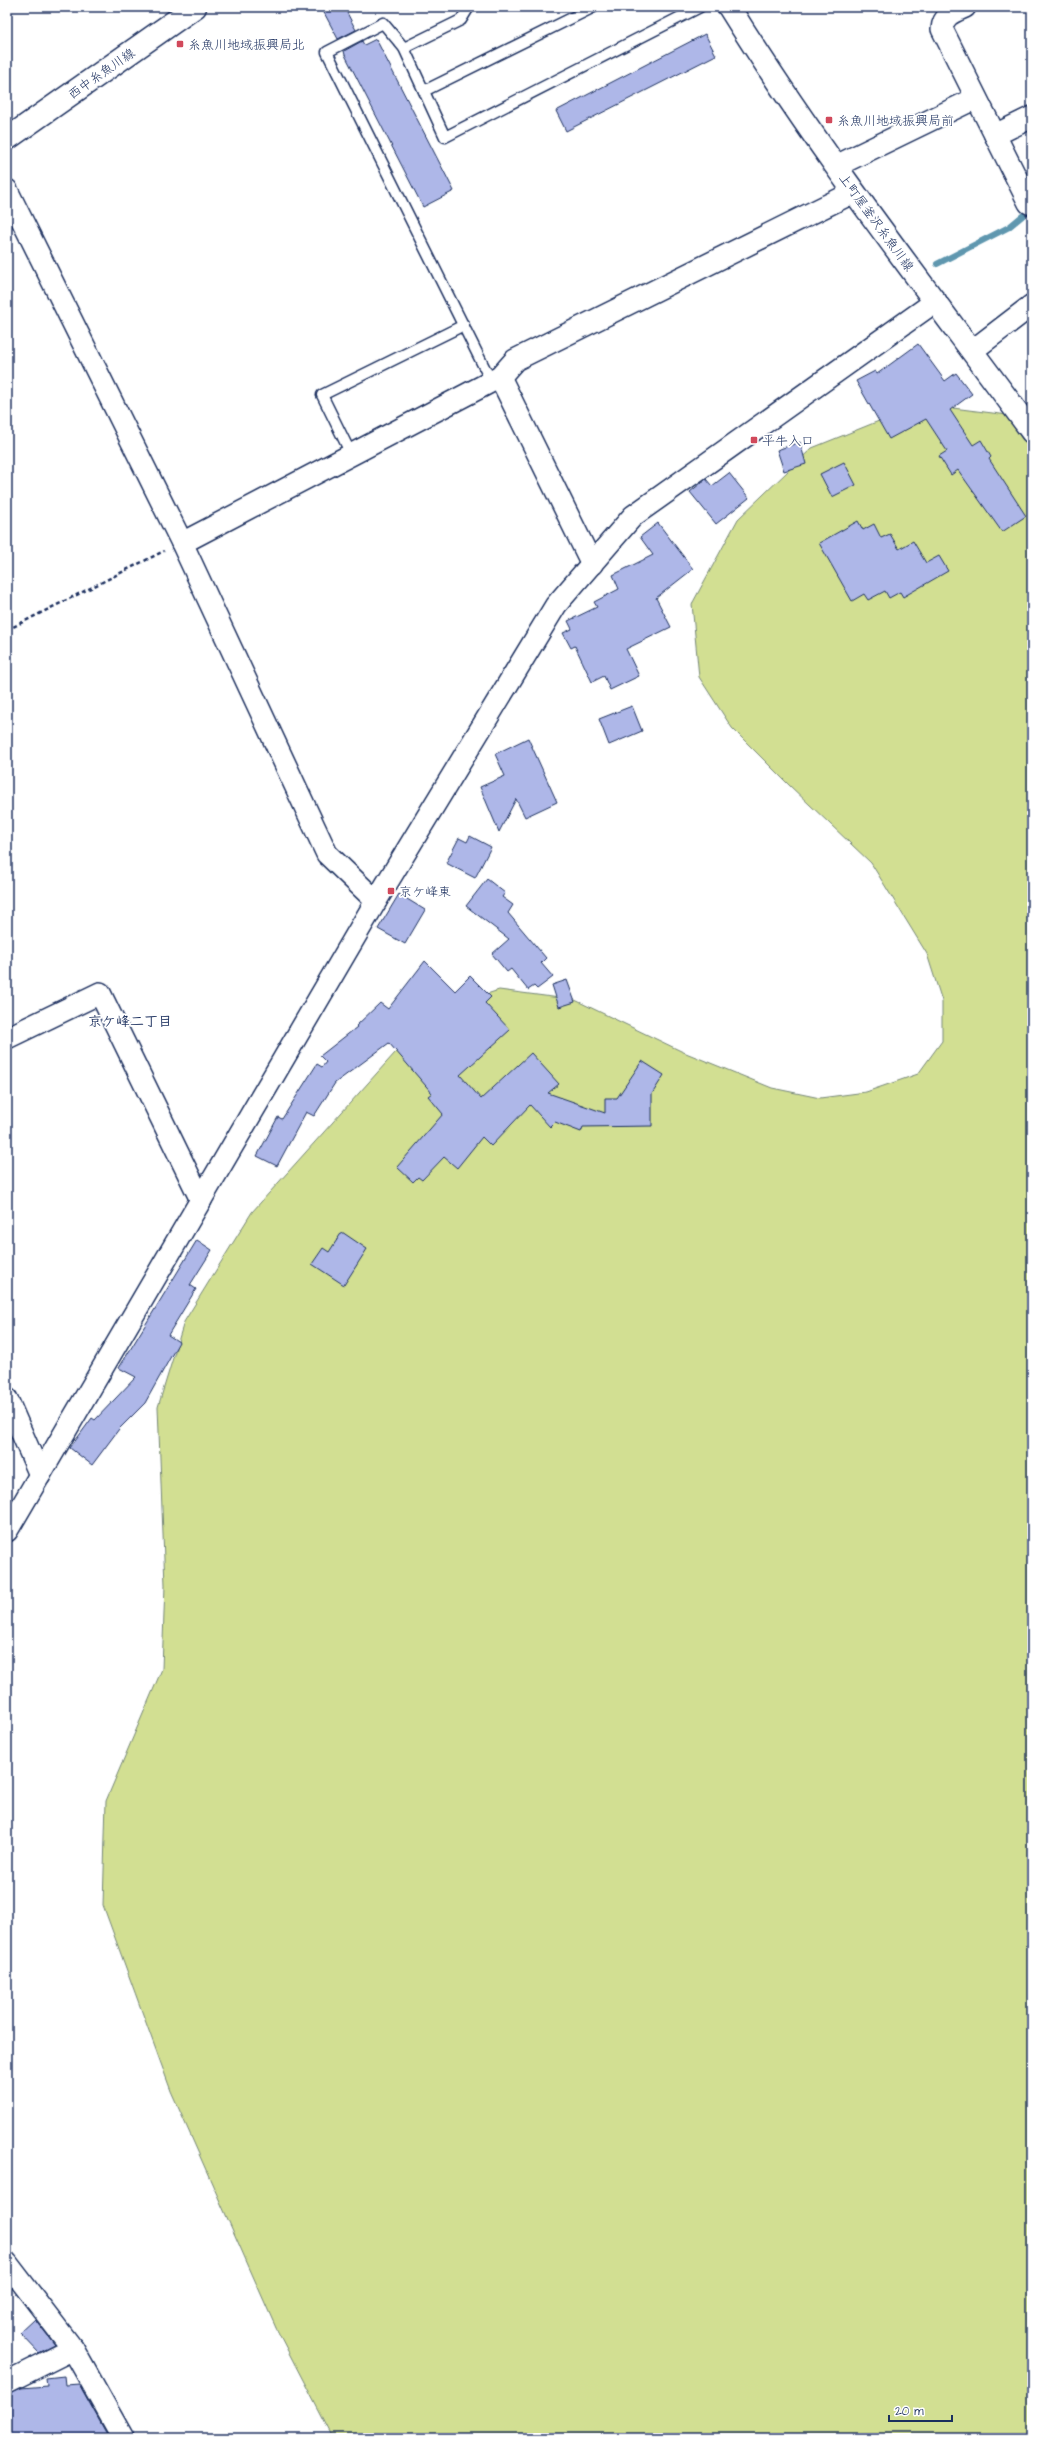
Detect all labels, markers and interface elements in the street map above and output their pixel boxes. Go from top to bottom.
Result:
place label: 糸魚川地域振興局北 [188,36,305,54]
marker: 糸魚川地域振興局北 [175,39,185,49]
street label: 西中糸魚川線 [64,44,139,104]
place label: 糸魚川地域振興局前 [837,112,954,130]
marker: 糸魚川地域振興局前 [824,115,834,125]
street label: 上町屋釜沢糸魚川線 [835,170,918,276]
place label: 平牛入口 [762,432,814,450]
marker: 平牛入口 [749,435,759,445]
place label: 京ケ峰東 [399,883,451,901]
marker: 京ケ峰東 [386,886,396,896]
district label: 京ケ峰二丁目 [88,1012,172,1032]
scale bar [889,2397,952,2423]
text: 20 m [895,2403,924,2420]

